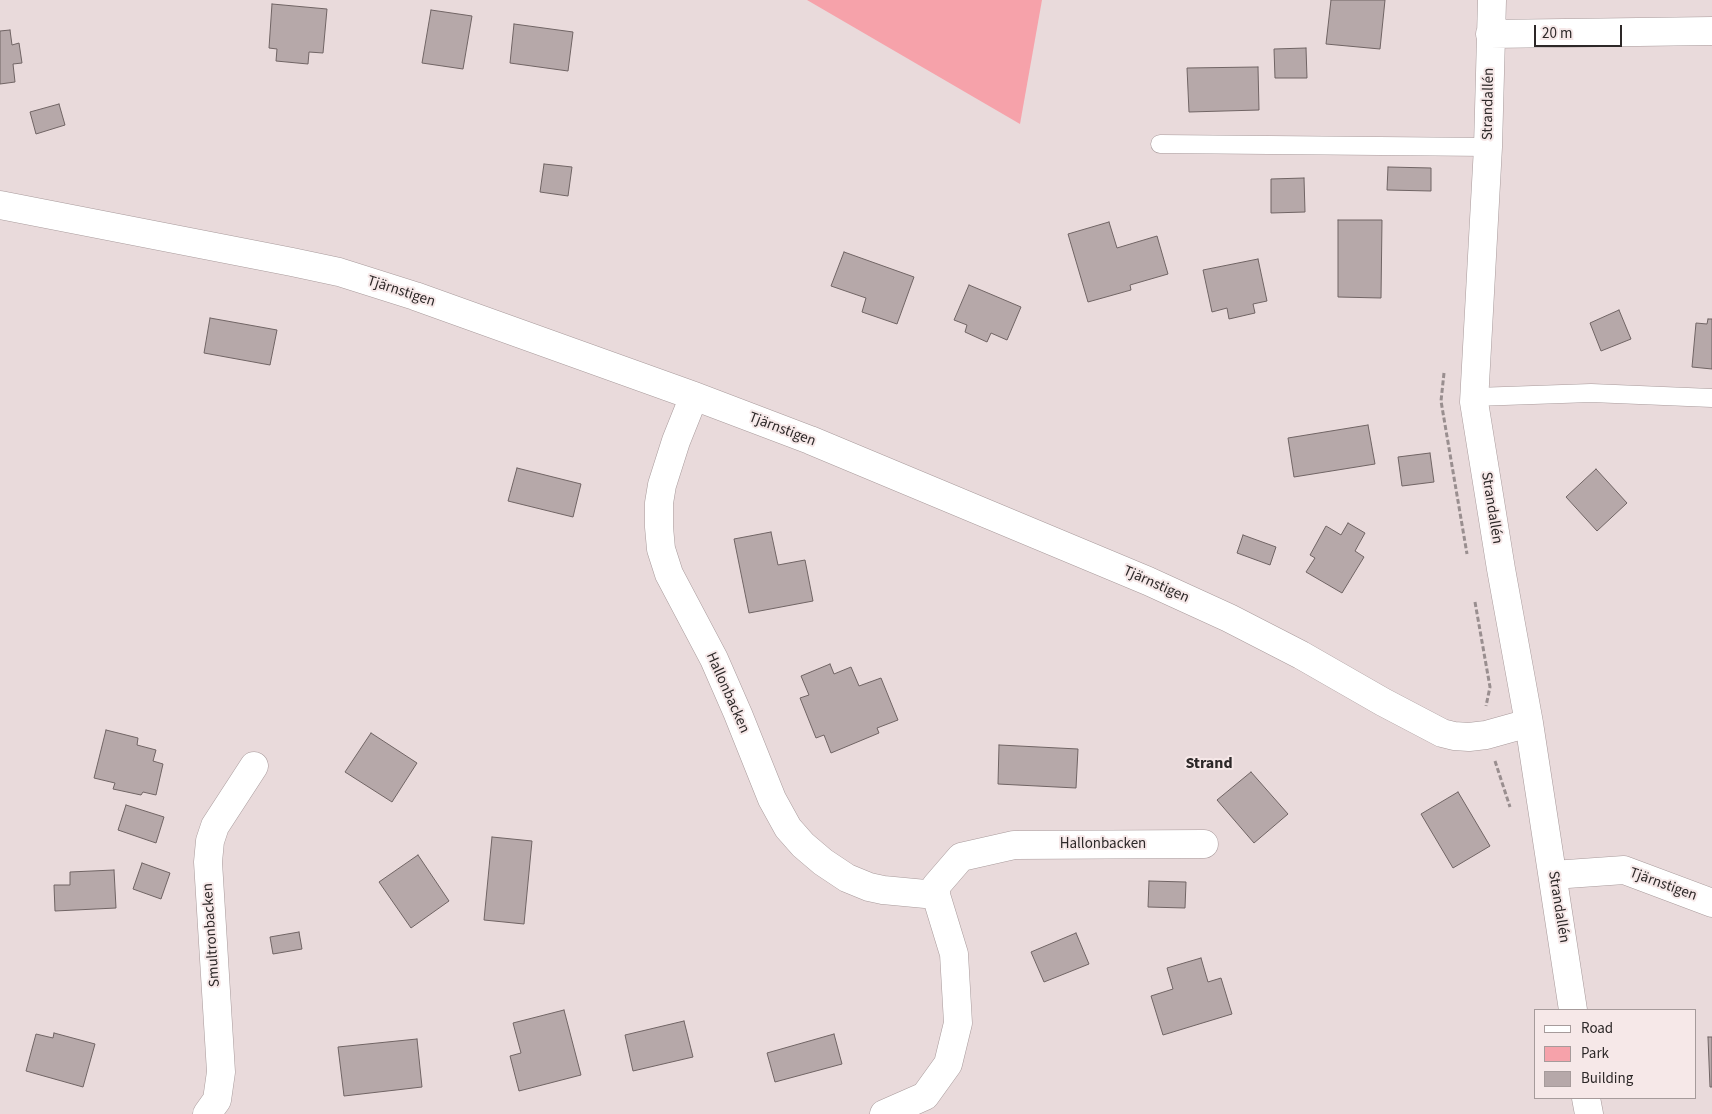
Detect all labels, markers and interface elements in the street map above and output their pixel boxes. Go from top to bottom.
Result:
scale bar [1537,15,1624,47]
text: 20 m [1542,23,1572,44]
street label: Strandallén [1479,68,1499,140]
street label: Tjärnstigen [365,273,437,311]
street label: Tjärnstigen [746,409,818,451]
street label: Strandallén [1476,471,1506,545]
street label: Tjärnstigen [1120,562,1192,608]
street label: Hallonbacken [701,650,753,736]
district label: Strand [1185,754,1233,774]
street label: Hallonbacken [1060,836,1146,854]
street label: Tjärnstigen [1627,864,1699,906]
street label: Strandallén [1543,870,1573,944]
street label: Smultronbacken [199,882,225,988]
legend [1534,1009,1697,1099]
text: Road [1581,1018,1613,1039]
text: Park [1581,1043,1609,1064]
text: Building [1581,1068,1633,1089]

